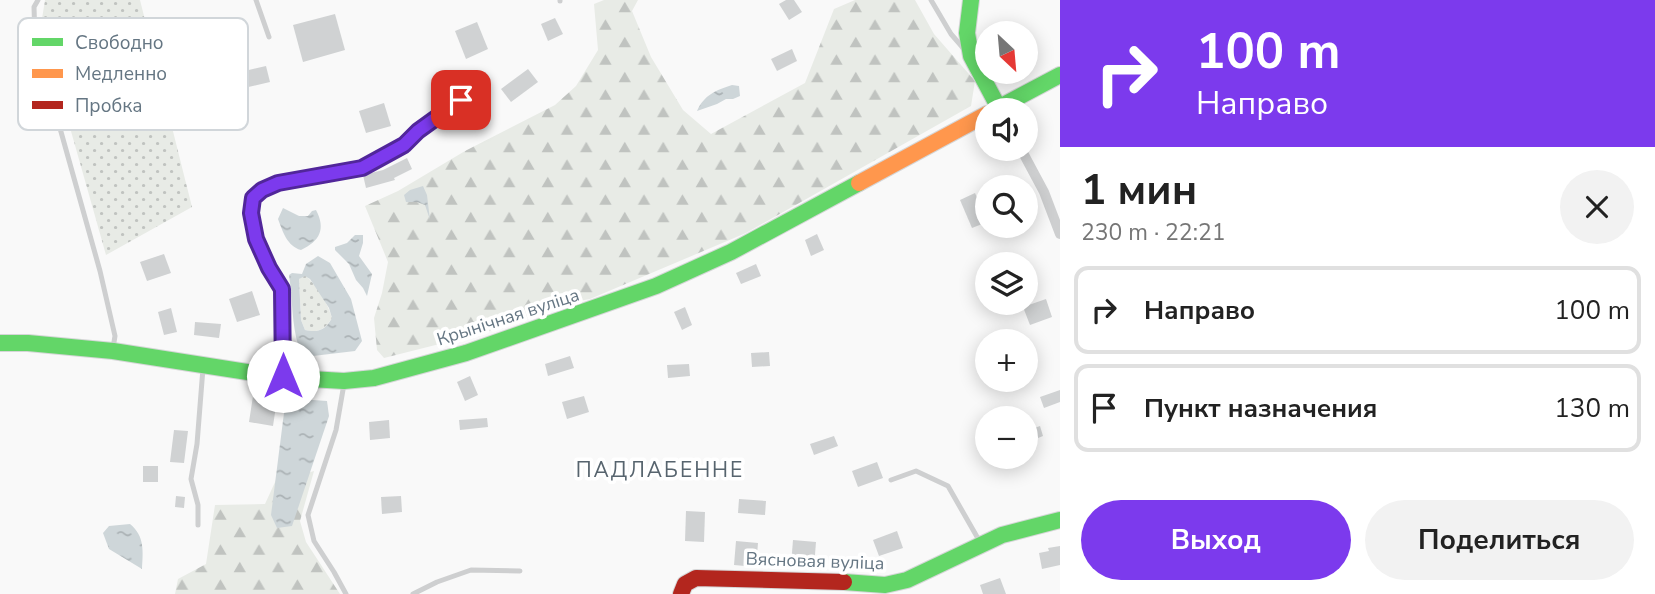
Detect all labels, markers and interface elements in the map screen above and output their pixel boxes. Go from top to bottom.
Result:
legend [18,18,248,130]
text: 100 m [1196,18,1340,85]
north arrow [975,21,1038,84]
map controls [975,21,1038,469]
icon: right [1081,28,1172,119]
text: Свободно [75,30,164,56]
text: Медленно [75,61,167,87]
pin [431,70,491,130]
icon: arrive [442,81,480,119]
text: Направо [1196,82,1328,125]
text: Пробка [75,93,142,119]
button: sound [975,98,1038,161]
text: 1 мин [1081,162,1197,219]
button: close [1560,170,1634,244]
button: search [975,175,1038,238]
text: 230 m · 22:21 [1081,217,1226,248]
button: layers [975,252,1038,315]
street label: Крынічная вуліца [434,283,582,351]
icon: right [1085,291,1123,329]
text: Направо [1144,293,1255,328]
text: 100 m [1554,293,1630,328]
button: + [975,329,1038,392]
position arrow [246,339,320,413]
icon: arrive [1085,389,1123,427]
text: Пункт назначения [1144,391,1377,426]
text: 130 m [1554,391,1630,426]
button: − [975,406,1038,469]
district label: ПАДЛАБЕННЕ [576,456,744,484]
button: Выход [1081,500,1351,580]
button: Поделиться [1365,500,1634,580]
street label: Вясновая вуліца [745,547,885,575]

